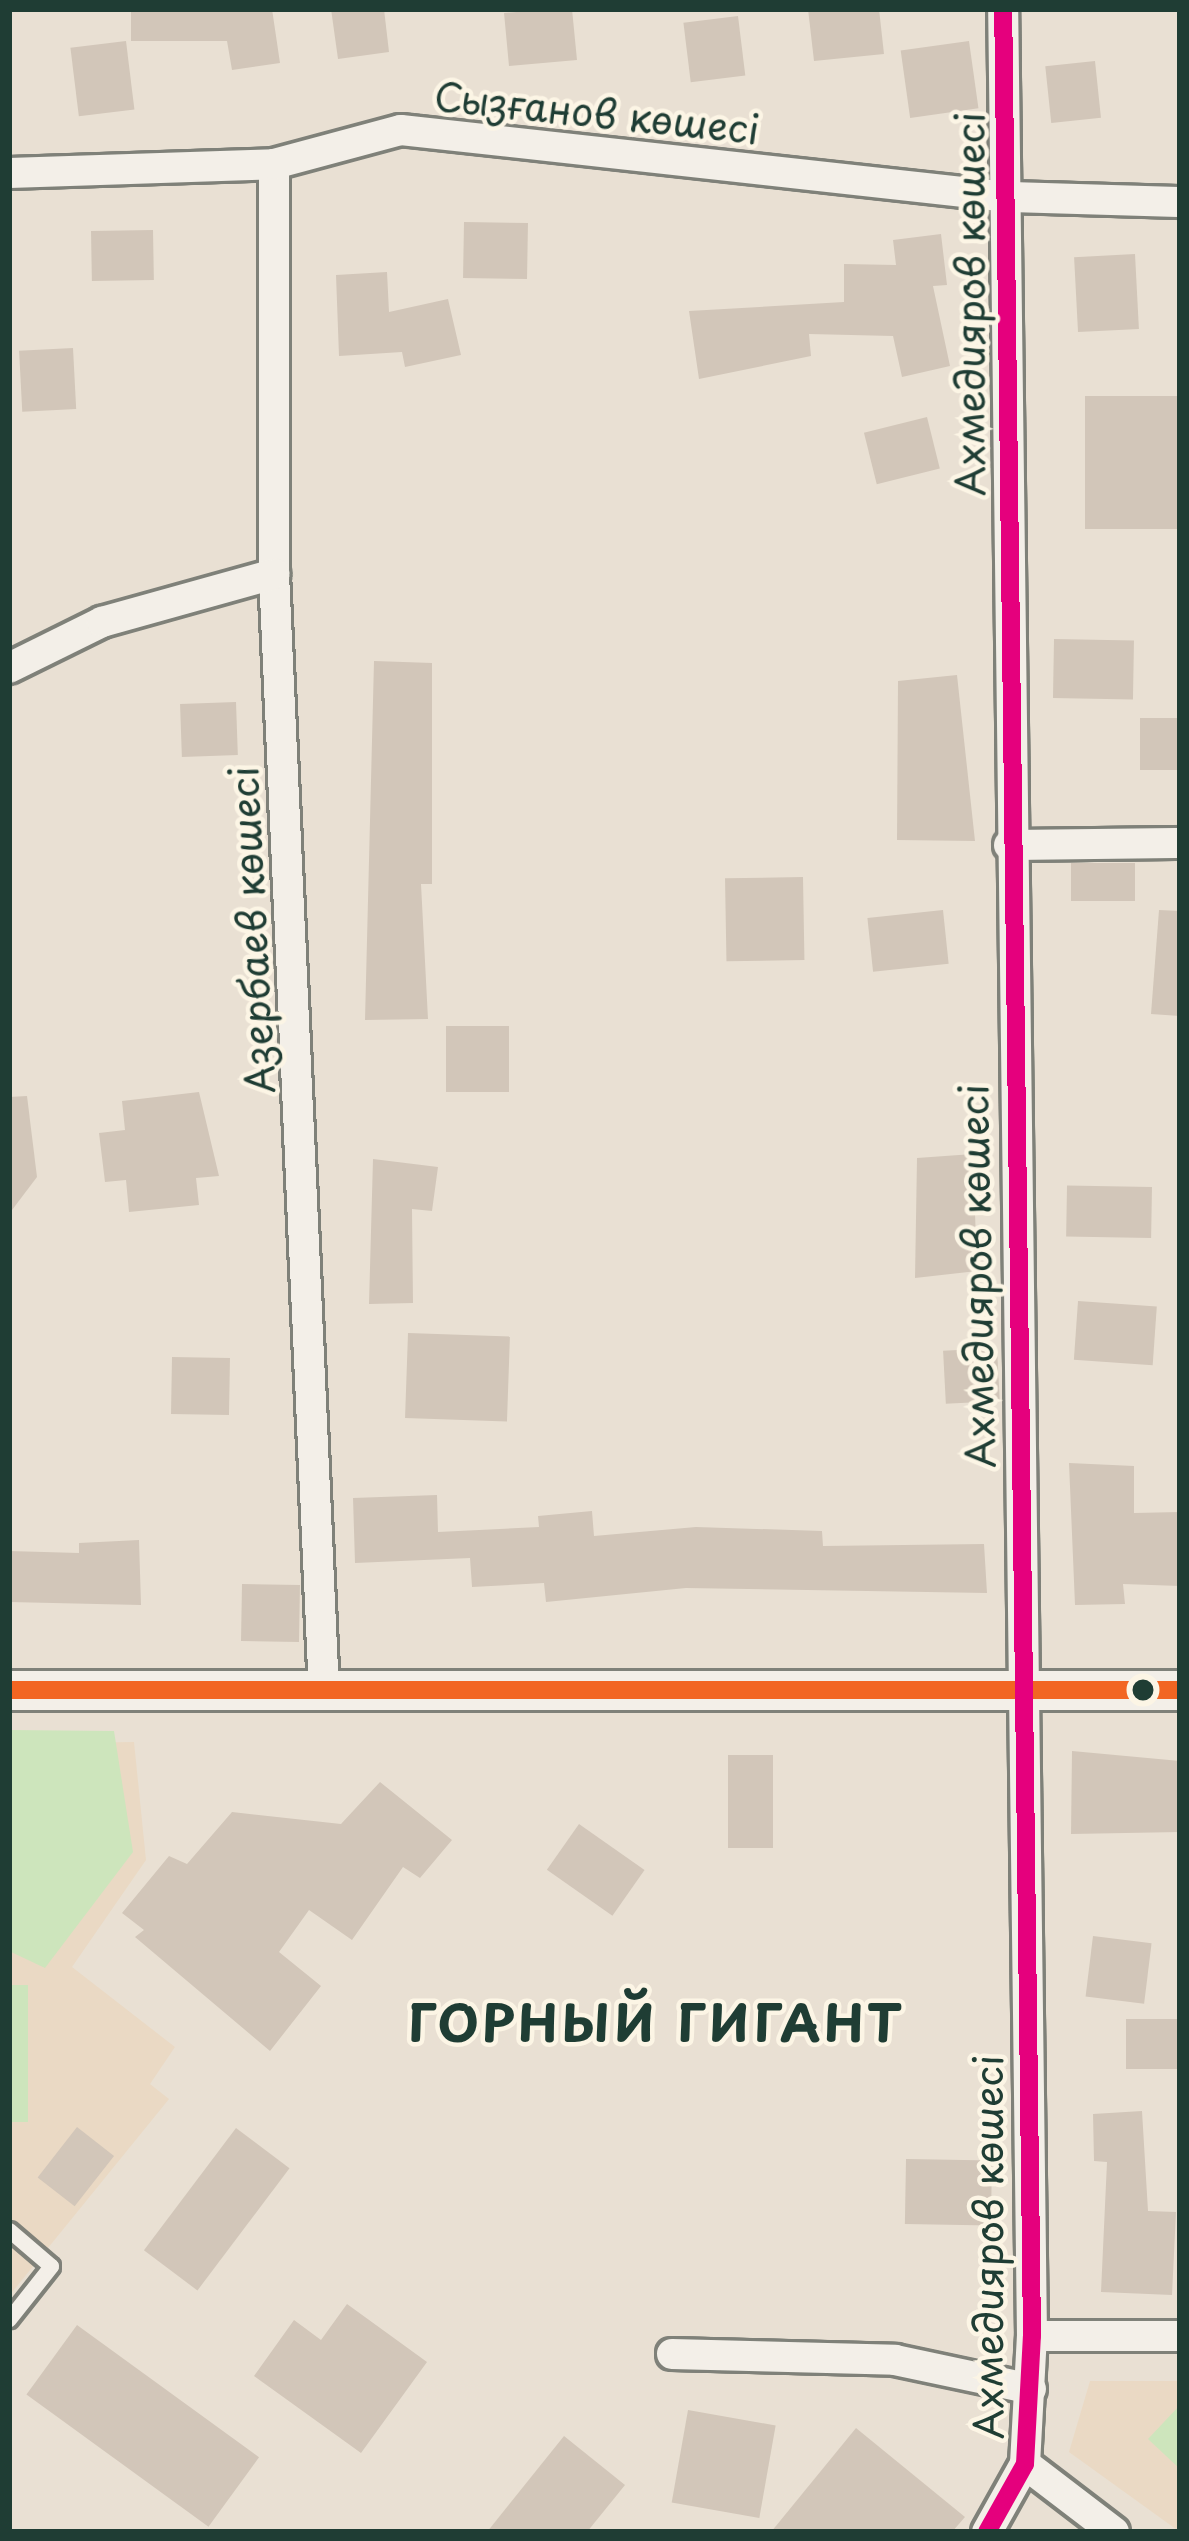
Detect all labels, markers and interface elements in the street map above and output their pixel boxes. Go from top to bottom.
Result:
street label: Сызғанов көшесі [432,72,762,152]
street label: Ахмедияров көшесі [946,111,992,497]
street label: Азербаев көшесі [219,765,283,1095]
street label: Ахмедияров көшесі [949,1083,1003,1469]
unlabelled marker [1132,1679,1154,1701]
district label: ГОРНЫЙ ГИГАНТ [409,1990,903,2052]
street label: Ахмедияров көшесі [964,2054,1010,2440]

